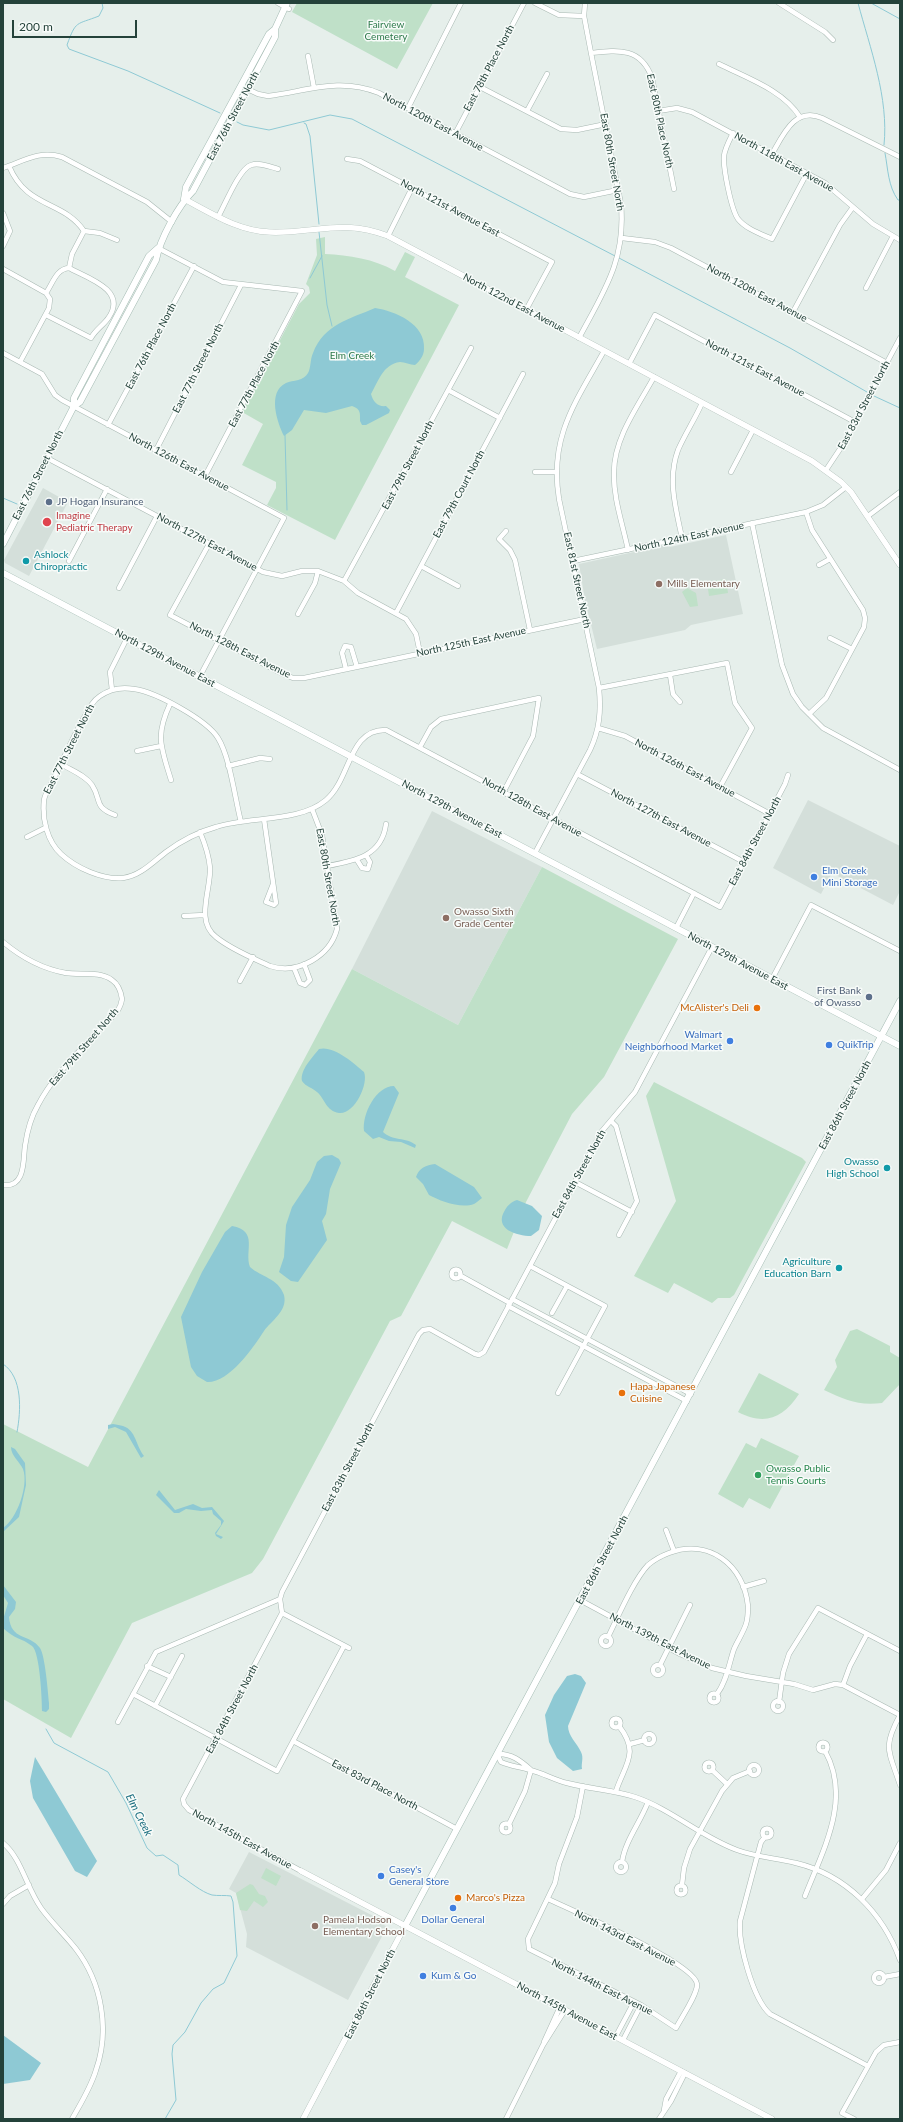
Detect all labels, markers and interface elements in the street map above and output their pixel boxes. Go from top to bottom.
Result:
scale bar [14,12,139,38]
text: 200 m [19,19,53,34]
park label: Fairview Cemetery [365,19,407,42]
street label: East 78th Place North [461,23,517,113]
street label: East 76th Street North [204,69,262,163]
street label: East 80th Place North [644,73,676,169]
street label: North 120th East Avenue [381,90,485,154]
street label: East 80th Street North [597,112,627,212]
street label: North 118th East Avenue [732,130,836,194]
street label: North 121st Avenue East [398,177,502,239]
street label: North 120th East Avenue [705,261,809,325]
street label: North 122nd East Avenue [461,271,567,335]
street label: East 76th Place North [123,301,179,391]
street label: East 77th Street North [170,321,226,415]
street label: North 121st East Avenue [703,337,807,399]
street label: East 77th Place North [226,339,282,429]
park label: Elm Creek [330,350,374,362]
street label: East 83rd Street North [835,358,893,452]
street label: East 79th Street North [379,418,437,512]
street label: East 76th Street North [10,428,66,522]
street label: North 126th East Avenue [127,430,231,494]
street label: East 79th Court North [431,448,487,540]
place label: JP Hogan Insurance [57,496,144,508]
marker: JP Hogan Insurance [44,497,54,507]
place label: Imagine Pediatric Therapy [56,510,133,534]
street label: North 127th East Avenue [155,510,259,574]
marker: Imagine Pediatric Therapy [41,516,53,528]
street label: North 124th East Avenue [633,519,745,555]
street label: East 81st Street North [561,531,593,629]
place label: Ashlock Chiropractic [34,549,88,572]
marker: Ashlock Chiropractic [21,556,31,566]
place label: Mills Elementary [667,578,740,590]
marker: Mills Elementary [654,579,664,589]
street label: North 128th East Avenue [187,619,293,681]
street label: North 125th East Avenue [415,624,527,660]
street label: North 129th Avenue East [113,626,217,690]
street label: East 77th Street North [41,702,97,796]
street label: North 126th East Avenue [633,736,737,800]
street label: North 128th East Avenue [480,775,584,839]
street label: North 129th Avenue East [400,777,504,841]
street label: North 127th East Avenue [609,786,713,850]
street label: East 84th Street North [726,794,784,888]
street label: East 80th Street North [313,827,343,927]
place label: Elm Creek Mini Storage [822,865,878,888]
marker: Elm Creek Mini Storage [809,872,819,882]
place label: Owasso Sixth Grade Center [454,906,514,930]
marker: Owasso Sixth Grade Center [441,913,451,923]
street label: North 129th Avenue East [686,929,790,993]
place label: First Bank of Owasso [814,985,861,1008]
marker: First Bank of Owasso [864,992,874,1002]
place label: McAlister's Deli [680,1002,749,1014]
marker: McAlister's Deli [752,1003,762,1013]
street label: East 79th Street North [47,1006,121,1088]
place label: Walmart Neighborhood Market [625,1029,722,1052]
marker: Walmart Neighborhood Market [725,1036,735,1046]
place label: QuikTrip [837,1039,874,1051]
marker: QuikTrip [824,1040,834,1050]
street label: East 86th Street North [816,1058,874,1152]
street label: East 84th Street North [550,1128,608,1220]
place label: Owasso High School [826,1156,879,1180]
marker: Owasso High School [882,1163,892,1173]
place label: Agriculture Education Barn [764,1256,831,1280]
marker: Agriculture Education Barn [834,1263,844,1273]
place label: Hapa Japanese Cuisine [630,1381,696,1404]
marker: Hapa Japanese Cuisine [617,1388,627,1398]
street label: East 83th Street North [319,1420,377,1514]
place label: Owasso Public Tennis Courts [766,1463,830,1486]
marker: Owasso Public Tennis Courts [753,1470,763,1480]
street label: East 86th Street North [573,1513,631,1607]
street label: North 139th East Avenue [607,1610,713,1672]
street label: East 84th Street North [203,1662,261,1756]
street label: East 83rd Place North [330,1757,420,1813]
water label: Elm Creek [123,1792,155,1838]
street label: North 145th East Avenue [190,1807,294,1871]
place label: Casey's General Store [389,1864,449,1888]
marker: Casey's General Store [376,1871,386,1881]
place label: Marco's Pizza [466,1892,525,1904]
marker: Marco's Pizza [453,1893,463,1903]
marker: Dollar General [448,1903,458,1913]
street label: North 143rd East Avenue [572,1907,678,1969]
place label: Pamela Hodson Elementary School [323,1914,405,1938]
place label: Dollar General [421,1914,485,1926]
marker: Pamela Hodson Elementary School [310,1921,320,1931]
street label: East 86th Street North [342,1947,398,2041]
street label: North 144th East Avenue [549,1956,655,2018]
place label: Kum & Go [431,1970,476,1982]
marker: Kum & Go [418,1971,428,1981]
street label: North 145th Avenue East [515,1979,619,2043]

